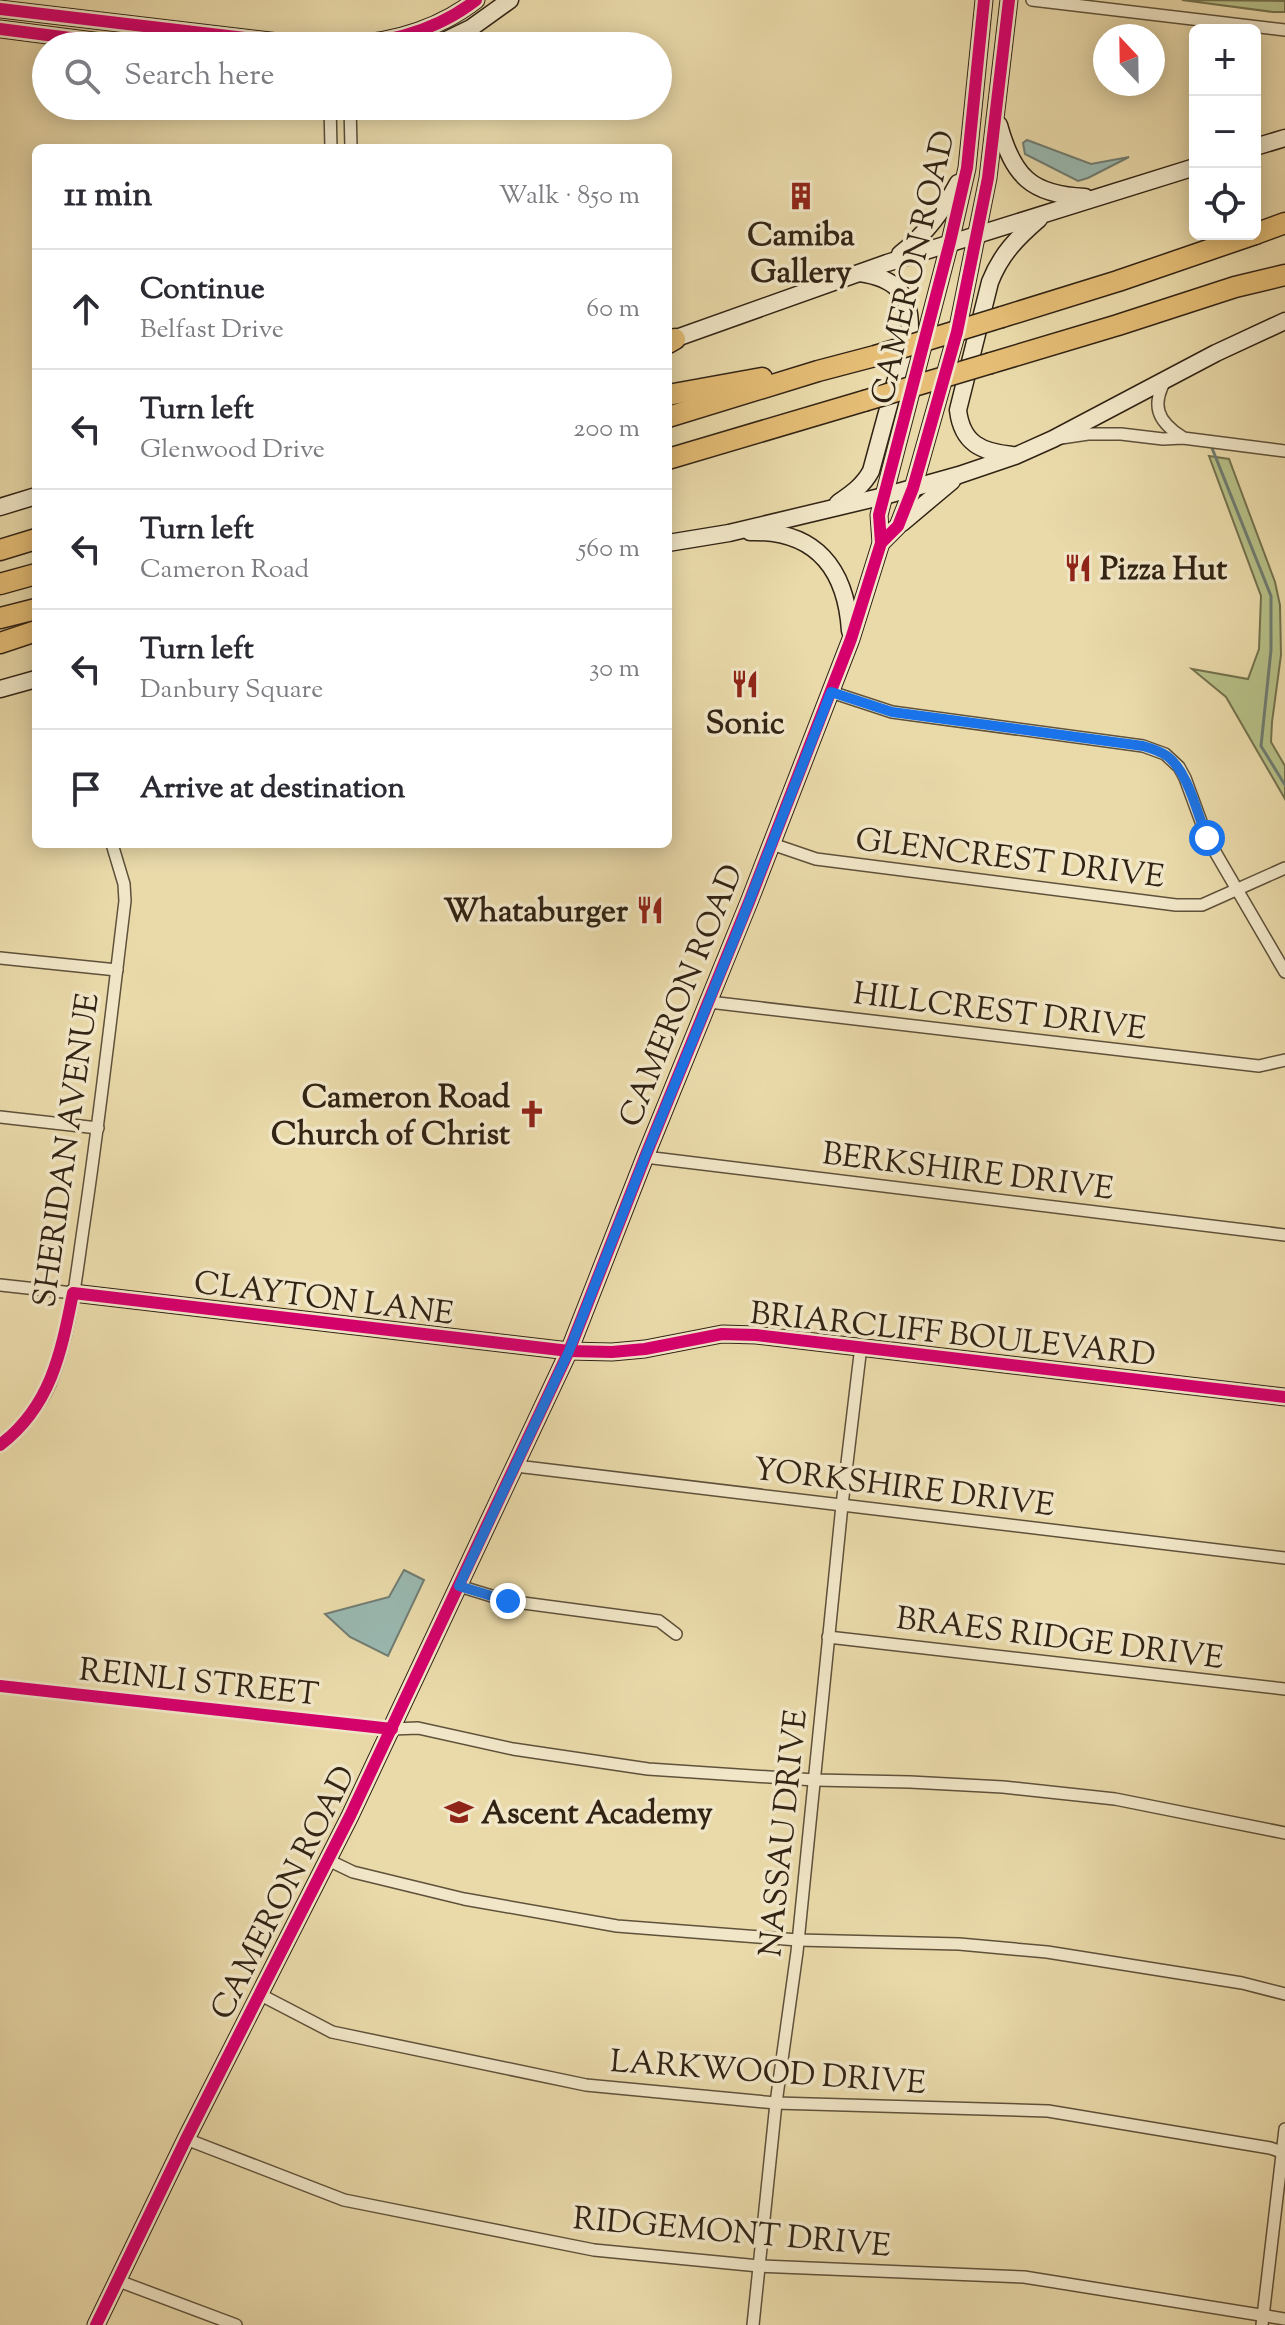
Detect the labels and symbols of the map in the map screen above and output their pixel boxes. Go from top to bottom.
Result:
north arrow [1093,24,1165,96]
street label: CAMERON ROAD [861,126,969,409]
building icon: Camiba Gallery [786,181,816,211]
place label: Camiba Gallery [747,214,855,297]
place label: Pizza Hut [1100,548,1227,594]
restaurant icon: Pizza Hut [1063,553,1093,583]
restaurant icon: Sonic [730,669,760,699]
place label: Sonic [706,702,785,748]
street label: GLENCREST DRIVE [853,818,1167,902]
route start [1189,820,1225,856]
street label: CAMERON ROAD [609,858,756,1134]
place label: Whataburger [444,890,629,936]
restaurant icon: Whataburger [635,895,665,925]
street label: HILLCREST DRIVE [850,972,1149,1054]
street label: SHERIDAN AVENUE [23,990,113,1311]
place label: Cameron Road Church of Christ [271,1076,510,1159]
church icon: Cameron Road Church of Christ [517,1099,547,1129]
street label: BERKSHIRE DRIVE [819,1132,1116,1214]
street label: CLAYTON LANE [191,1261,456,1339]
street label: BRIARCLIFF BOULEVARD [748,1292,1158,1380]
street label: YORKSHIRE DRIVE [751,1448,1057,1530]
route end [490,1583,526,1619]
street label: BRAES RIDGE DRIVE [893,1597,1226,1683]
street label: REINLI STREET [77,1649,321,1719]
street label: NASSAU DRIVE [749,1707,821,1959]
street label: CAMERON ROAD [201,1758,369,2028]
place label: Ascent Academy [481,1792,713,1838]
school or university icon: Ascent Academy [444,1797,474,1827]
street label: LARKWOOD DRIVE [608,2040,927,2108]
street label: RIDGEMONT DRIVE [571,2197,893,2271]

